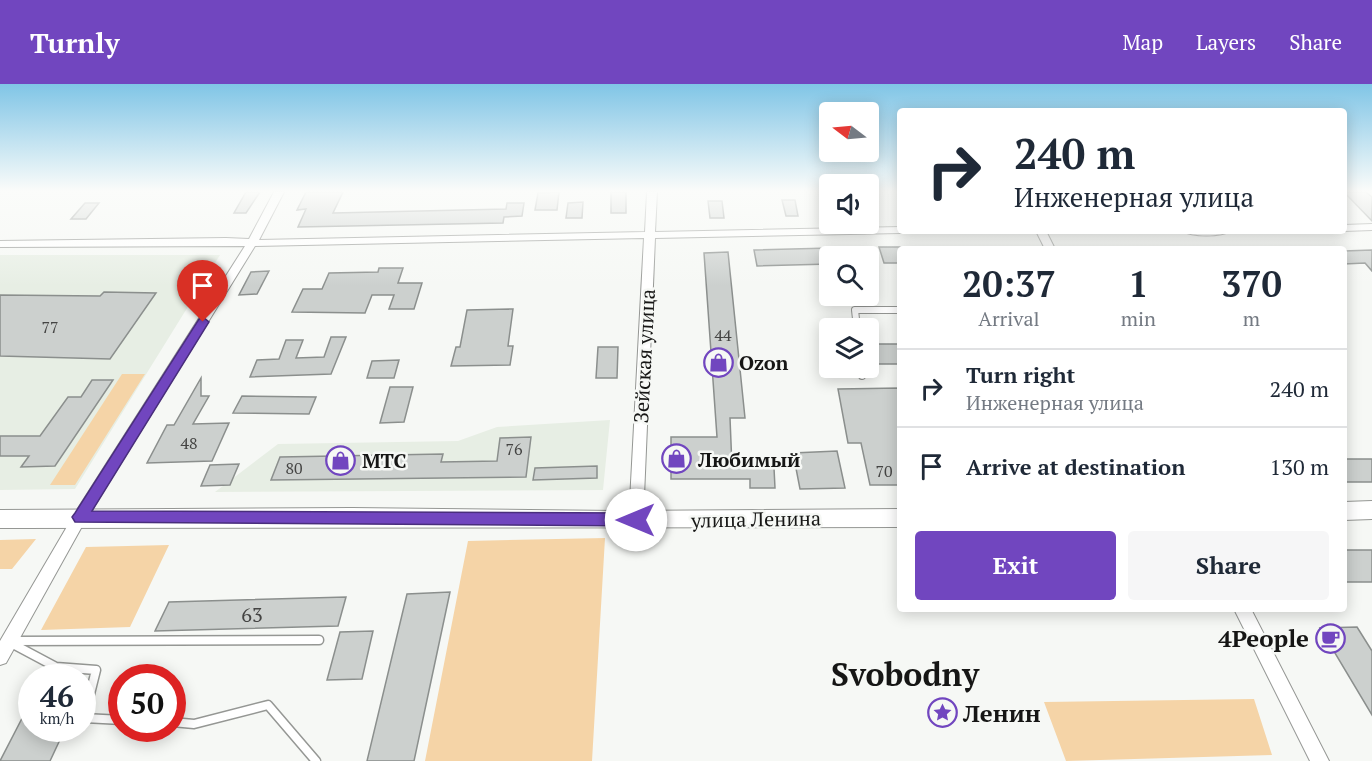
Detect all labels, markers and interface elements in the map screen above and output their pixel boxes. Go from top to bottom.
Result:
text: Turnly [30,24,119,61]
text: Map [1122,28,1163,56]
text: Layers [1196,28,1256,56]
text: Share [1289,28,1342,56]
north arrow [819,102,879,162]
map controls [819,102,879,378]
text: 240 m [1014,125,1135,181]
icon: right [915,132,993,210]
button: sound [819,174,879,234]
text: Инженерная улица [1014,179,1254,215]
button: search [819,246,879,306]
pin [177,260,228,322]
text: 20:37 [962,260,1056,307]
text: 1 [1128,260,1149,307]
text: 370 [1221,260,1282,307]
icon: arrive [186,269,219,302]
street label: Зейская улица [627,288,661,424]
text: Arrival [978,305,1040,332]
text: min [1121,305,1156,332]
text: m [1243,305,1260,332]
house number: 77 [41,316,59,338]
button: layers [819,318,879,378]
house number: 44 [714,324,732,346]
shop icon: Ozon [702,346,734,378]
place label: Ozon [739,349,789,376]
text: Turn right [966,360,1075,389]
icon: right [915,372,948,405]
text: 240 m [1269,374,1329,403]
text: Инженерная улица [966,389,1144,416]
house number: 48 [180,432,198,454]
house number: 76 [505,438,523,460]
shop icon: Любимый [661,443,693,475]
shop icon: МТС [325,444,357,476]
place label: Любимый [697,446,800,473]
place label: МТС [362,447,407,474]
icon: arrive [915,450,948,483]
text: Arrive at destination [966,452,1185,481]
text: 130 m [1269,452,1329,481]
house number: 80 [285,457,303,479]
house number: 70 [875,460,893,482]
position arrow [604,488,668,552]
street label: улица Ленина [690,504,821,534]
button: Exit [915,531,1116,600]
button: Share [1128,531,1329,600]
house number: 63 [241,601,263,628]
place label: 4People [1218,622,1309,654]
cafe icon: 4People [1314,622,1346,654]
district label: Svobodny [831,653,980,695]
speed limit sign: 50 [108,664,186,742]
text: 46 [40,676,74,716]
place icon: Ленин [926,697,958,729]
place label: Ленин [962,697,1041,729]
text: km/h [40,708,74,728]

